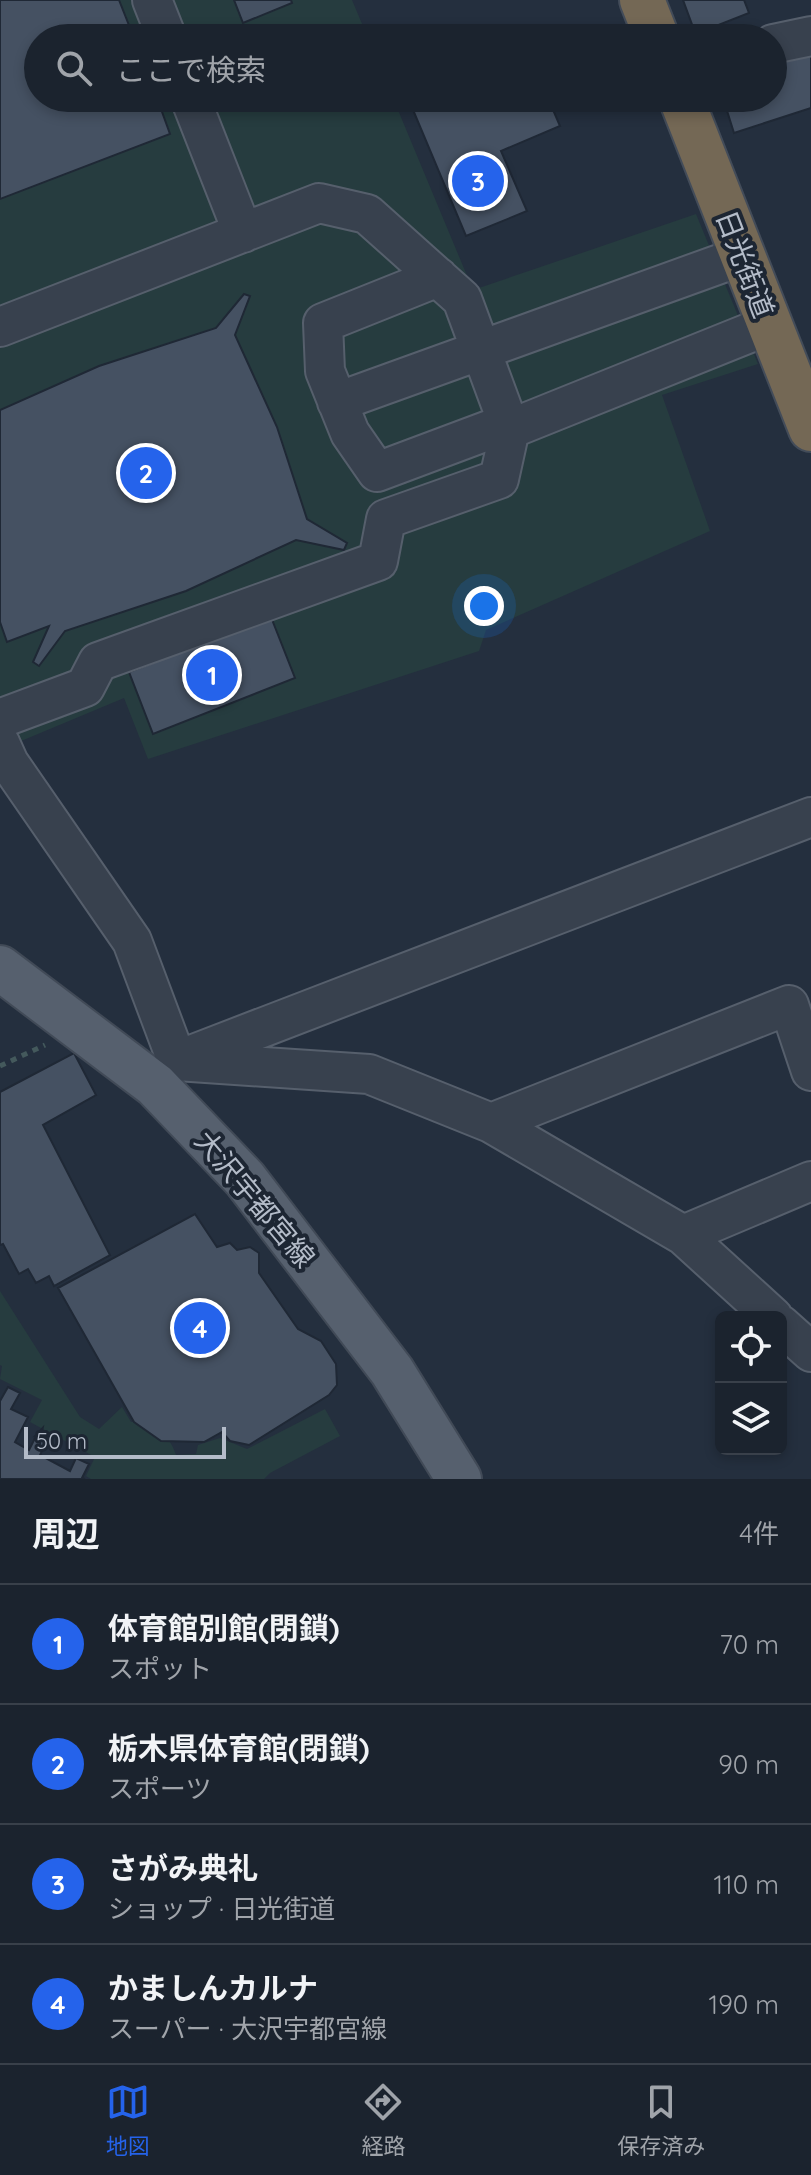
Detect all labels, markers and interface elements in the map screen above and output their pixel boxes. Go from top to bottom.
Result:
search box [24,24,787,112]
icon: search [52,46,96,90]
text: ここで検索 [116,51,266,89]
pin: 3 [452,151,504,211]
street label: 日光街道 [709,205,782,322]
pin: 2 [120,443,172,503]
your location [464,586,504,626]
pin: 1 [186,645,238,705]
street label: 大沢宇都宮線 [188,1123,323,1274]
pin: 4 [174,1298,226,1358]
map controls [715,1311,787,1455]
button: locate [715,1311,787,1383]
button: layers [715,1383,787,1455]
scale bar [24,1423,226,1459]
text: 50 m [36,1427,87,1455]
text: 周辺 [32,1512,100,1555]
text: 4件 [739,1517,779,1550]
text: 体育館別館(閉鎖) [108,1609,339,1647]
text: 1 [53,1628,63,1661]
text: 70 m [719,1628,779,1661]
text: スポット [108,1652,212,1685]
text: 栃木県体育館(閉鎖) [108,1729,369,1767]
text: 2 [51,1748,65,1781]
text: 90 m [718,1748,779,1781]
text: スポーツ [108,1772,211,1805]
text: さがみ典礼 [108,1849,258,1887]
text: 3 [51,1868,65,1901]
text: 110 m [713,1868,779,1901]
text: ショップ · 日光街道 [108,1892,335,1925]
text: かましんカルナ [108,1969,318,2007]
text: 4 [50,1988,66,2021]
text: 190 m [709,1988,779,2021]
text: スーパー · 大沢宇都宮線 [108,2012,387,2045]
tab: 地図 [106,2080,150,2160]
tab: 経路 [361,2080,405,2160]
tab: 保存済み [617,2080,705,2160]

